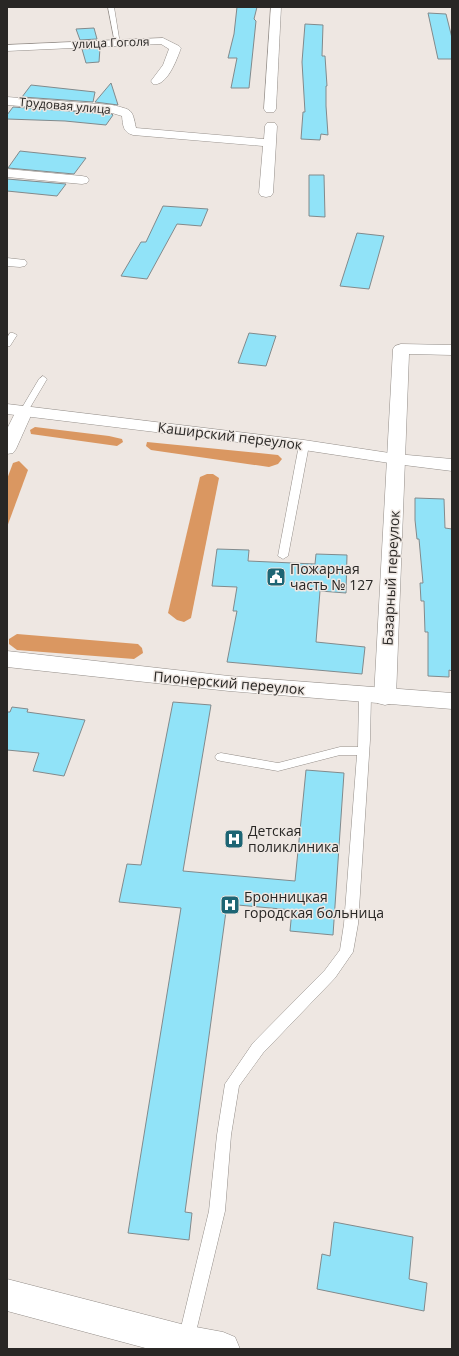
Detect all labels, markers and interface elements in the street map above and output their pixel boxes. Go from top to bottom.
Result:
street label: улица Гоголя [72,33,150,52]
street label: Трудовая улица [18,93,112,118]
street label: Каширский переулок [157,417,304,454]
street label: Базарный переулок [377,509,404,646]
place label: Пожарная часть № 127 [290,559,373,594]
public building icon: Пожарная часть № 127 [265,566,287,588]
street label: Пионерский переулок [153,666,306,699]
place label: Детская поликлиника [248,821,339,856]
hospital icon: Детская поликлиника [223,828,245,850]
place label: Бронницкая городская больница [244,887,384,922]
hospital icon: Бронницкая городская больница [219,894,241,916]

